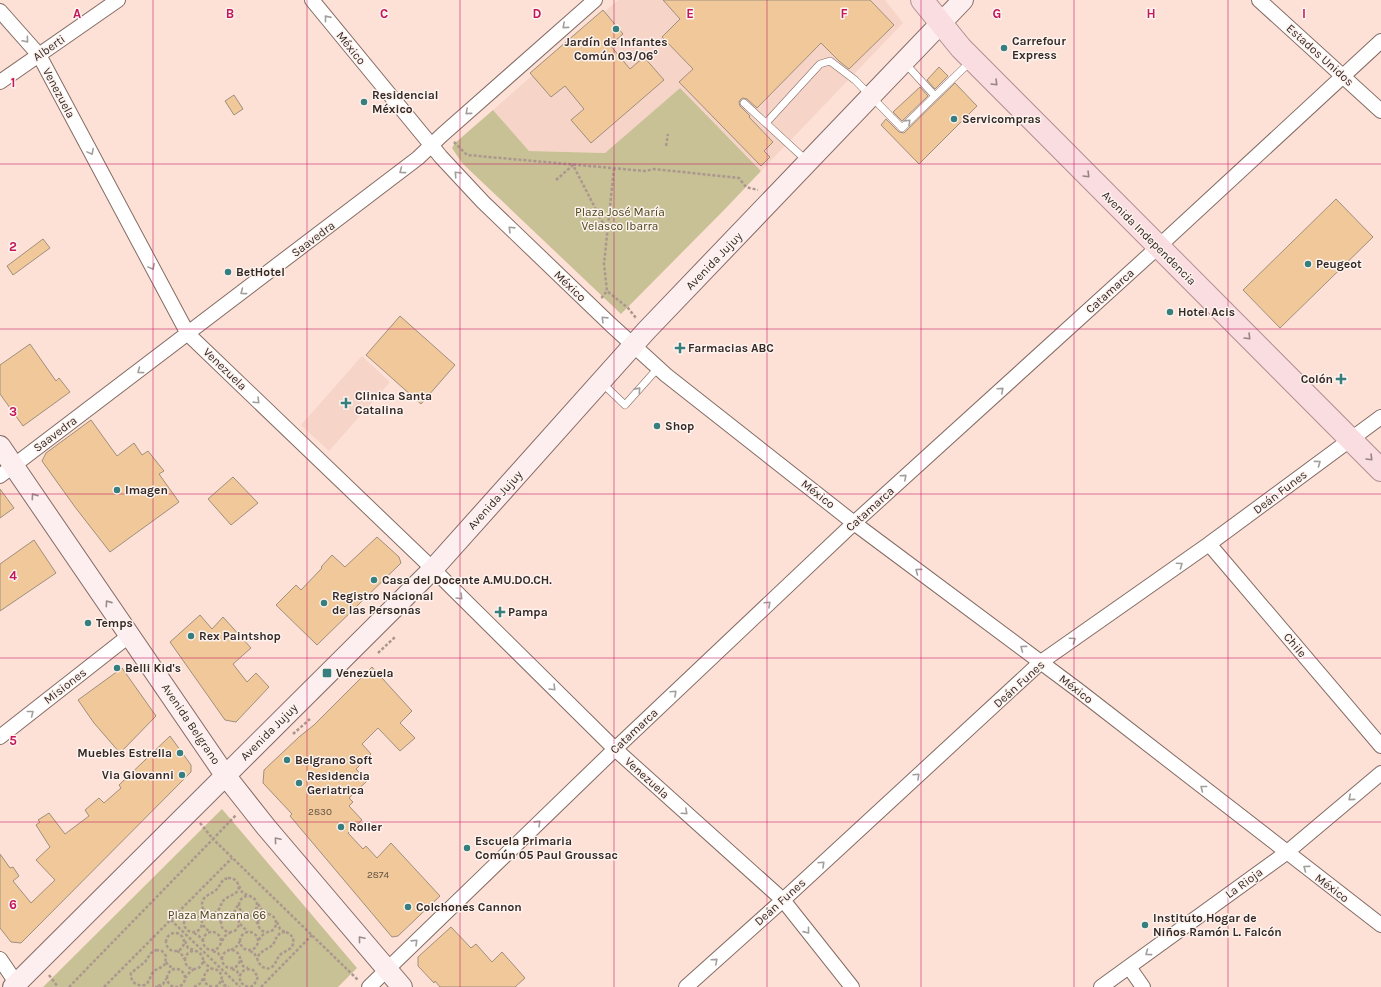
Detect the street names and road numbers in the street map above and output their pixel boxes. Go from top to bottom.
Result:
street label: Estados Unidos [1284,21,1356,89]
street label: México [333,29,369,67]
street label: Alberti [30,32,68,64]
street label: Venezuela [40,65,78,121]
street label: Avenida Independencia [1099,188,1199,288]
street label: Saavedra [289,218,337,260]
street label: Avenida Jujuy [683,229,745,293]
street label: Catamarca [1083,266,1137,316]
street label: México [551,267,589,305]
street label: Venezuela [200,345,250,393]
street label: Saavedra [31,413,79,455]
street label: Avenida Jujuy [465,467,526,533]
street label: Deán Funes [1250,467,1310,517]
street label: México [798,477,838,511]
street label: Catamarca [843,484,897,534]
street label: Chile [1281,630,1309,660]
street label: Deán Funes [991,657,1047,711]
street label: Misiones [41,665,89,707]
street label: México [1056,672,1096,706]
street label: Avenida Belgrano [159,681,223,767]
street label: Avenida Jujuy [238,700,301,763]
street label: Catamarca [607,705,661,757]
street label: Venezuela [622,754,672,802]
street label: La Rioja [1223,865,1265,901]
street label: México [1312,871,1352,905]
street label: Deán Funes [752,875,808,929]

